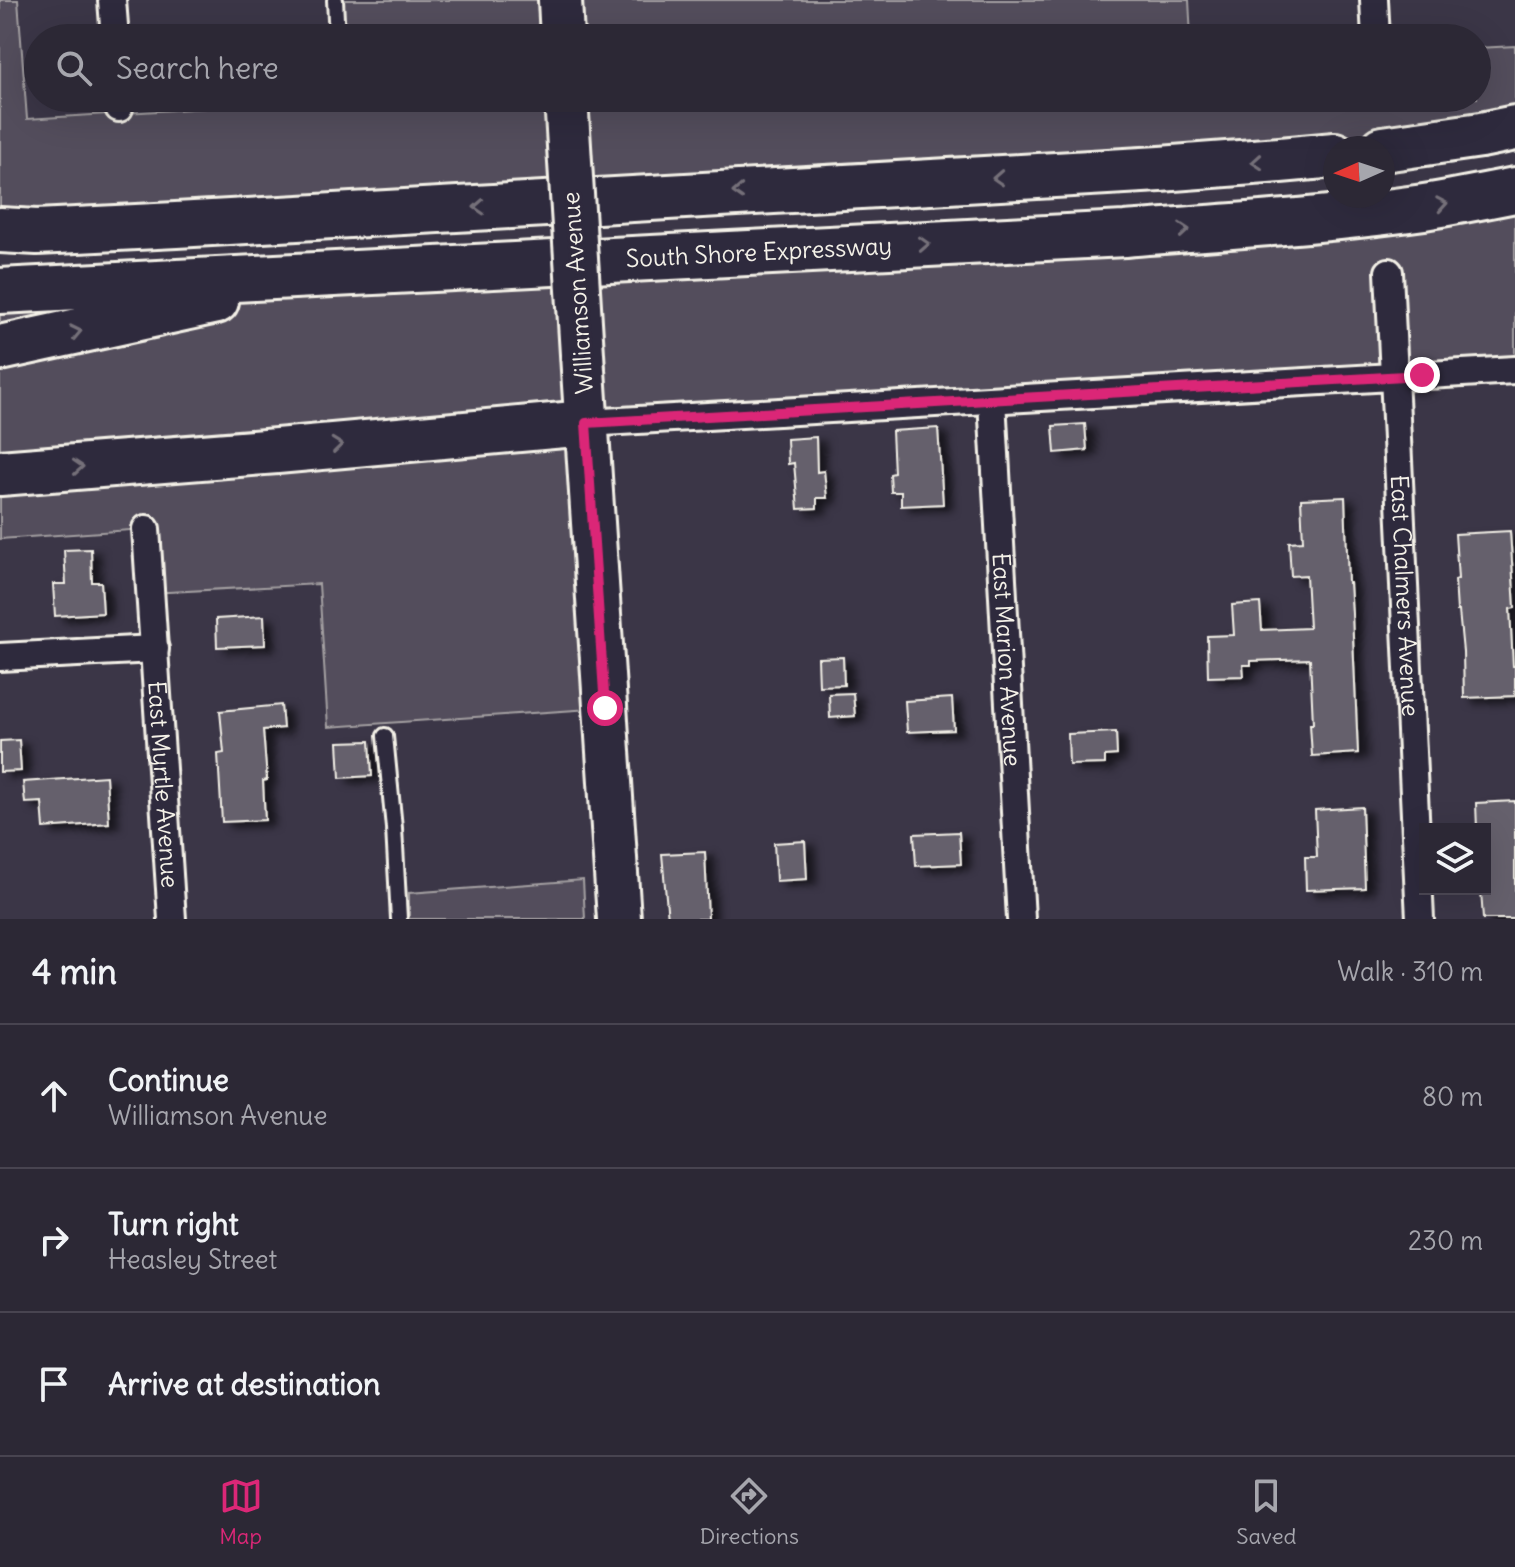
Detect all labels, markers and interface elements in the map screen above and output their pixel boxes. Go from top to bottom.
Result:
search box [24,24,1491,112]
icon: search [52,46,96,90]
text: Search here [116,49,279,87]
north arrow [1323,136,1395,208]
one-way arrow [1250,153,1263,170]
one-way arrow [991,169,1004,186]
one-way arrow [731,184,744,201]
street label: Williamson Avenue [555,191,599,395]
one-way arrow [1435,196,1449,213]
one-way arrow [472,198,485,215]
one-way arrow [1178,222,1191,239]
street label: South Shore Expressway [625,230,893,273]
one-way arrow [918,236,931,253]
one-way arrow [69,324,83,341]
route end [1404,357,1440,393]
one-way arrow [331,437,344,454]
one-way arrow [72,459,85,476]
street label: East Chalmers Avenue [1385,474,1426,717]
street label: East Marion Avenue [987,552,1028,767]
street label: East Myrtle Avenue [142,680,186,889]
route start [587,690,623,726]
map controls [1419,823,1491,895]
button: layers [1419,823,1491,895]
text: 4 min [32,950,117,993]
text: Walk · 310 m [1337,955,1483,988]
text: Continue [108,1061,229,1099]
icon: ahead [32,1074,76,1118]
text: 80 m [1422,1080,1483,1113]
text: Williamson Avenue [108,1099,327,1132]
text: Turn right [108,1205,239,1243]
icon: right [32,1218,76,1262]
text: 230 m [1408,1224,1483,1257]
text: Heasley Street [108,1243,277,1276]
icon: arrive [32,1362,76,1406]
text: Arrive at destination [108,1365,380,1403]
tab: Map [219,1474,263,1550]
tab: Directions [700,1474,799,1550]
tab: Saved [1236,1474,1296,1550]

